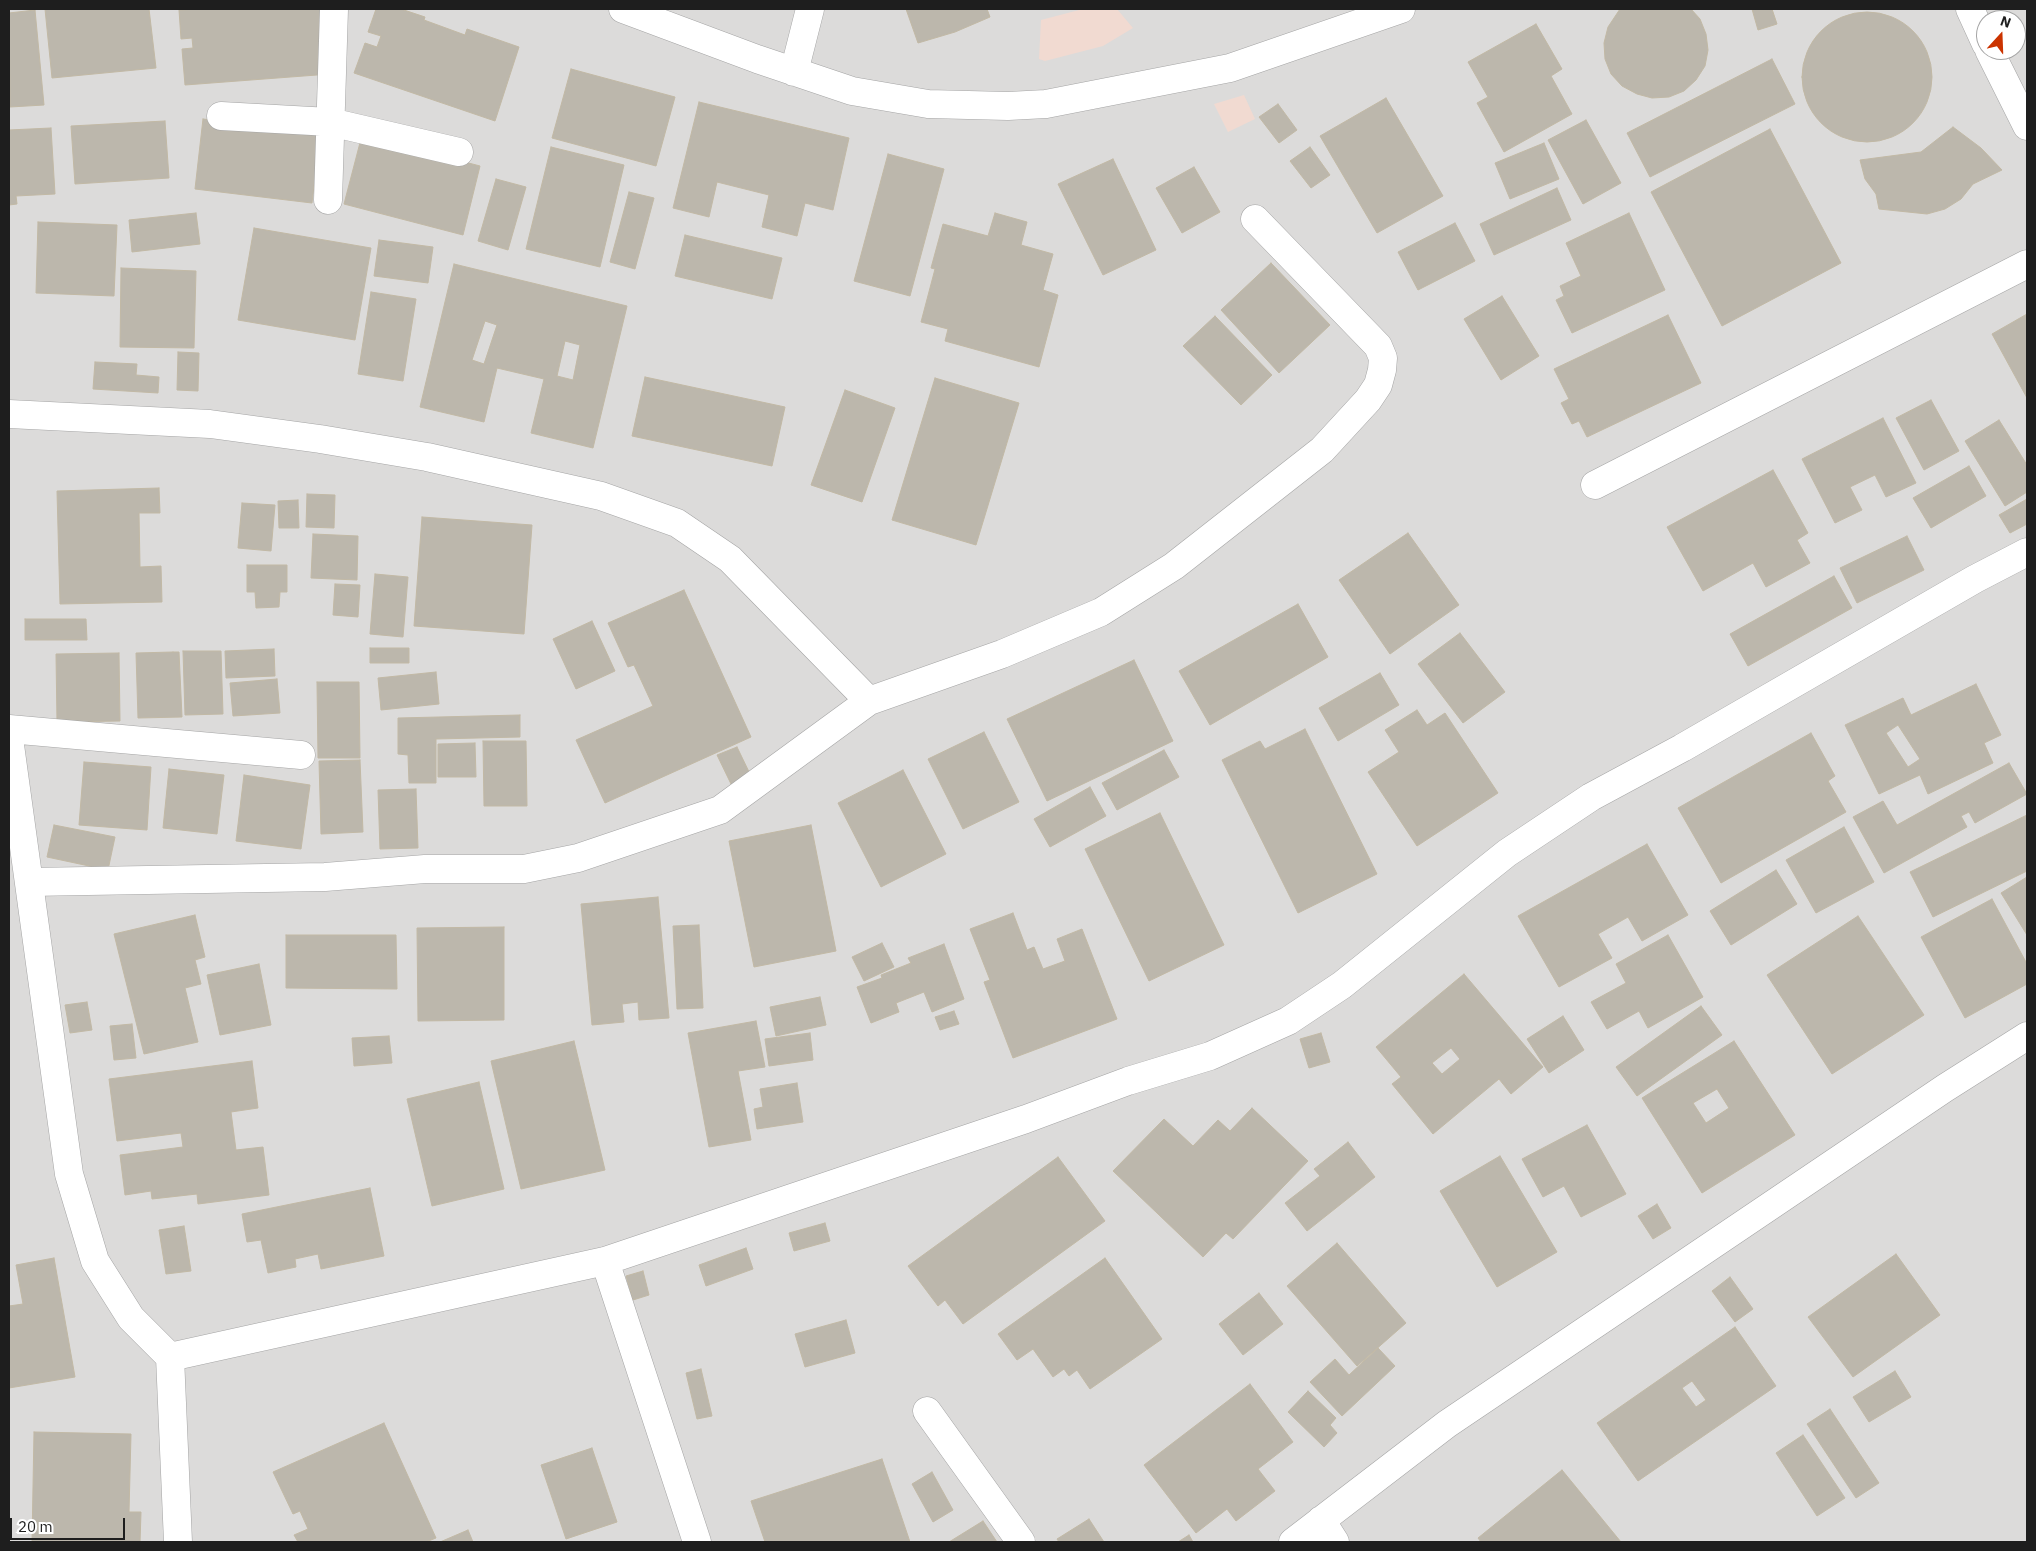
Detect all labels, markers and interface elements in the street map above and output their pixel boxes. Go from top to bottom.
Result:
north arrow [1976,10,2026,60]
text: N [1998,12,2014,32]
scale bar [12,1508,128,1540]
text: 20 m [18,1517,53,1536]

